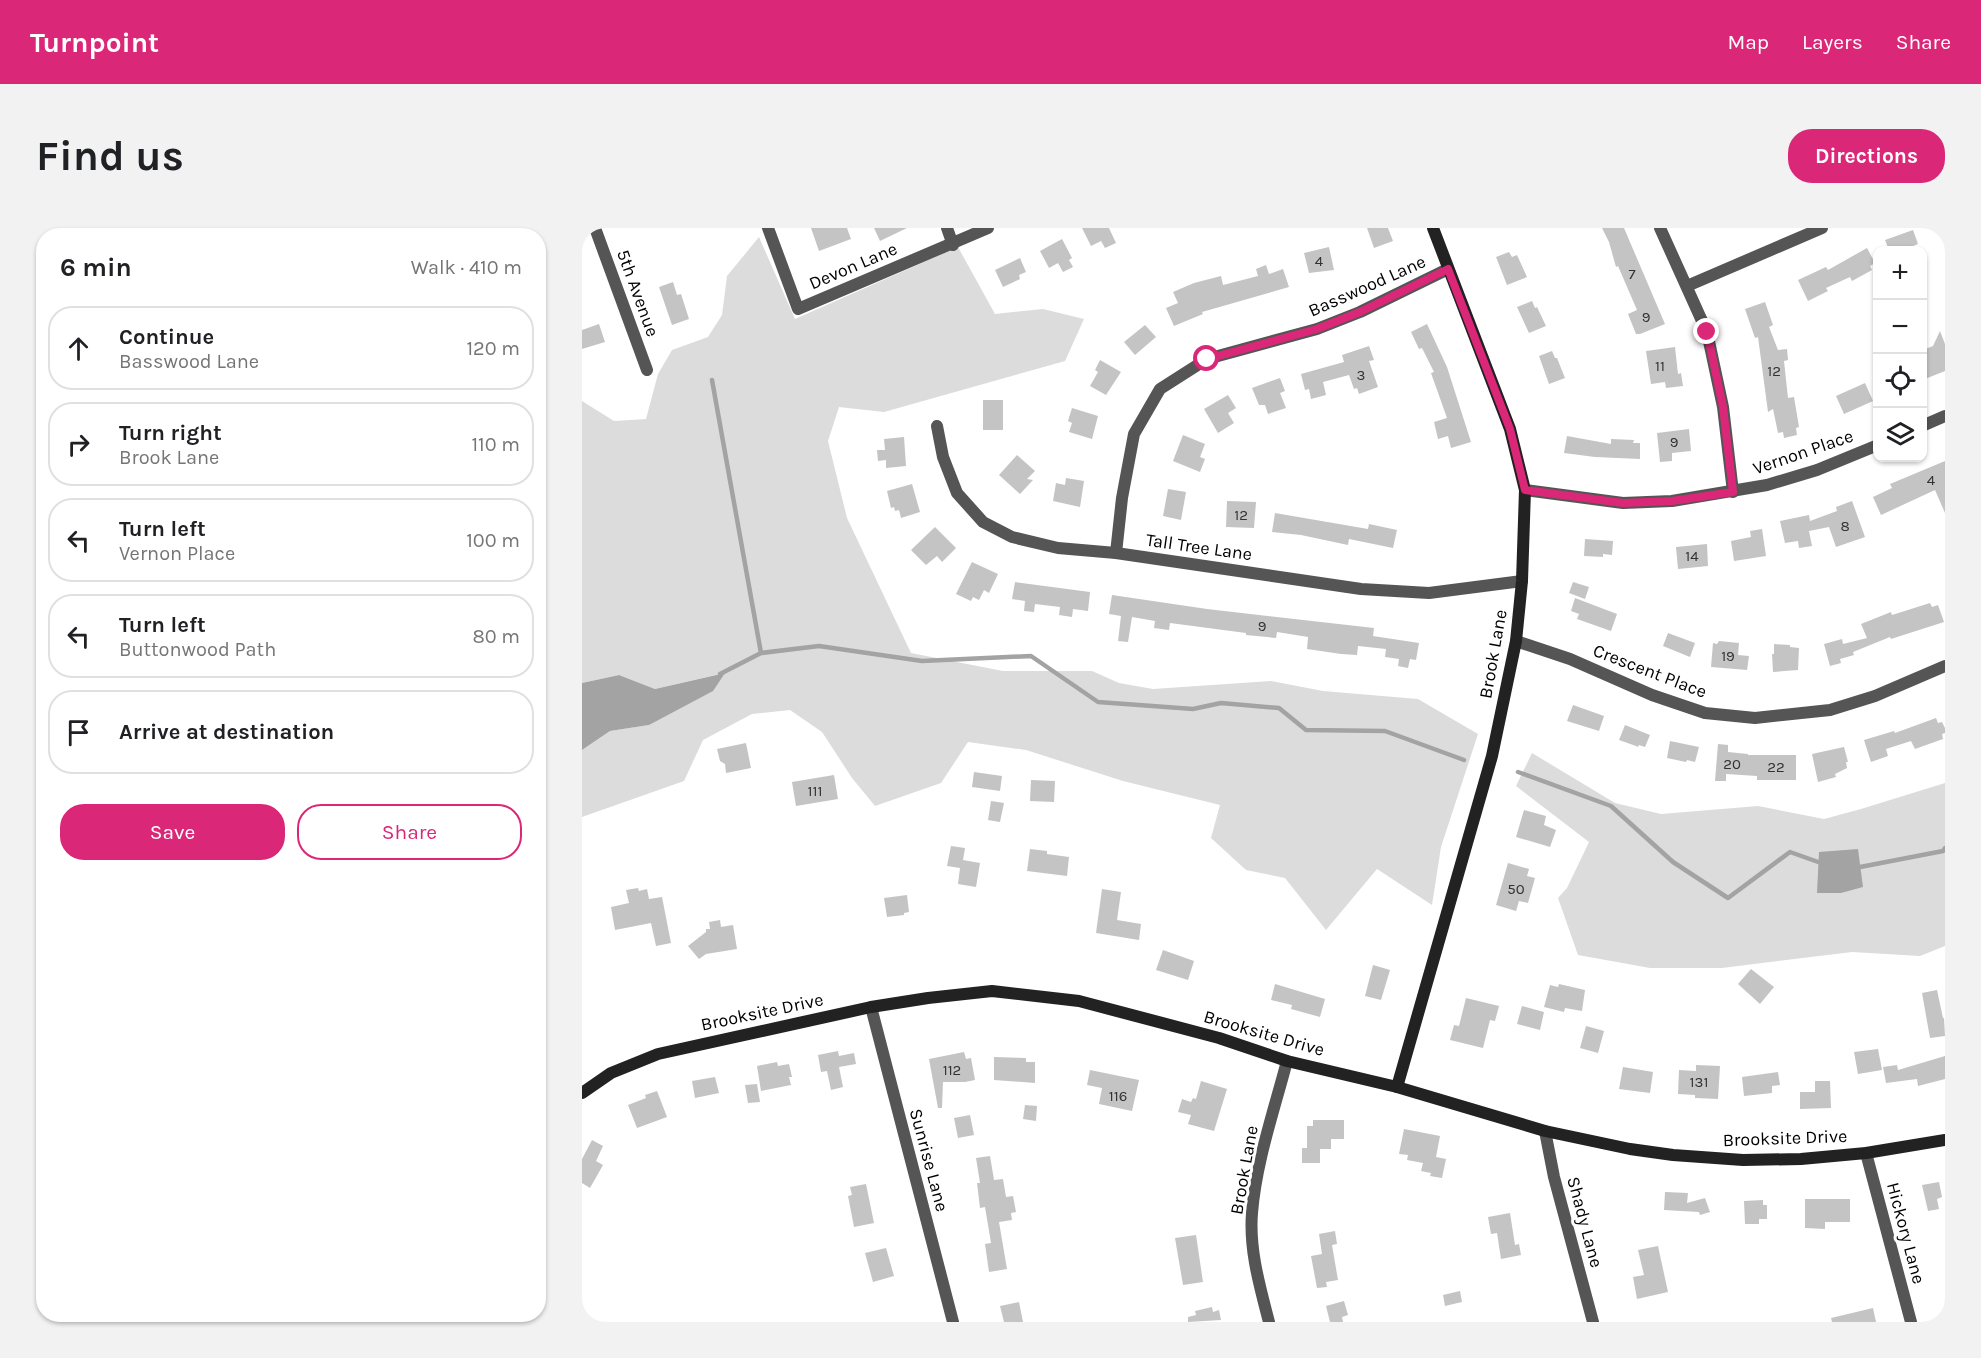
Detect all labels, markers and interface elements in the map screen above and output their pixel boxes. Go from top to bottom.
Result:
text: Turnpoint [30,26,159,59]
text: Map [1727,30,1769,54]
text: Layers [1802,30,1863,54]
text: Share [1896,30,1951,54]
button: Directions [1788,129,1945,183]
text: Find us [36,131,184,181]
street label: Devon Lane [806,238,900,294]
street label: 5th Avenue [612,246,664,340]
map controls [1873,246,1927,462]
button: + [1873,246,1927,300]
street label: Basswood Lane [1305,250,1429,322]
text: 6 min [60,252,132,283]
house number: 4 [1315,252,1324,270]
text: Walk · 410 m [411,256,522,279]
house number: 7 [1628,265,1636,283]
button: − [1873,300,1927,354]
house number: 9 [1642,308,1650,326]
route end [1693,318,1719,344]
text: Continue [119,324,214,350]
icon: ahead [62,332,95,365]
text: 120 m [466,337,520,360]
route start [1193,345,1219,371]
text: Basswood Lane [119,350,259,373]
button: locate [1873,354,1927,408]
house number: 11 [1655,357,1665,375]
house number: 12 [1767,362,1781,380]
house number: 3 [1357,366,1365,384]
button: layers [1873,408,1927,462]
text: Turn right [119,420,222,446]
street label: Vernon Place [1750,425,1856,479]
icon: right [62,428,95,461]
text: 110 m [471,433,520,456]
house number: 9 [1670,433,1678,451]
text: Brook Lane [119,446,219,469]
house number: 4 [1927,471,1936,489]
house number: 12 [1234,506,1248,524]
text: Turn left [119,516,206,542]
house number: 8 [1840,517,1850,535]
icon: left [62,524,95,557]
text: 100 m [466,529,520,552]
street label: Tall Tree Lane [1144,529,1254,565]
text: Vernon Place [119,542,235,565]
house number: 14 [1685,547,1699,565]
street label: Brook Lane [1474,608,1512,700]
text: Turn left [119,612,206,638]
house number: 9 [1258,617,1266,635]
icon: left [62,620,95,653]
text: 80 m [472,625,520,648]
text: Buttonwood Path [119,638,276,661]
street label: Crescent Place [1590,639,1710,703]
house number: 19 [1721,647,1735,665]
icon: arrive [62,716,95,749]
text: Arrive at destination [119,719,334,745]
house number: 20 [1723,755,1741,773]
house number: 22 [1767,758,1785,776]
house number: 111 [808,782,822,800]
button: Save [60,804,285,860]
button: Share [297,804,522,860]
house number: 50 [1507,880,1525,898]
street label: Brooksite Drive [699,988,825,1036]
street label: Brooksite Drive [1201,1005,1327,1061]
house number: 112 [943,1061,961,1079]
house number: 131 [1690,1073,1708,1091]
house number: 116 [1109,1087,1127,1105]
street label: Sunrise Lane [905,1106,953,1214]
street label: Brook Lane [1225,1124,1263,1216]
street label: Brooksite Drive [1722,1125,1848,1151]
street label: Shady Lane [1562,1174,1608,1270]
street label: Hickory Lane [1882,1180,1930,1286]

